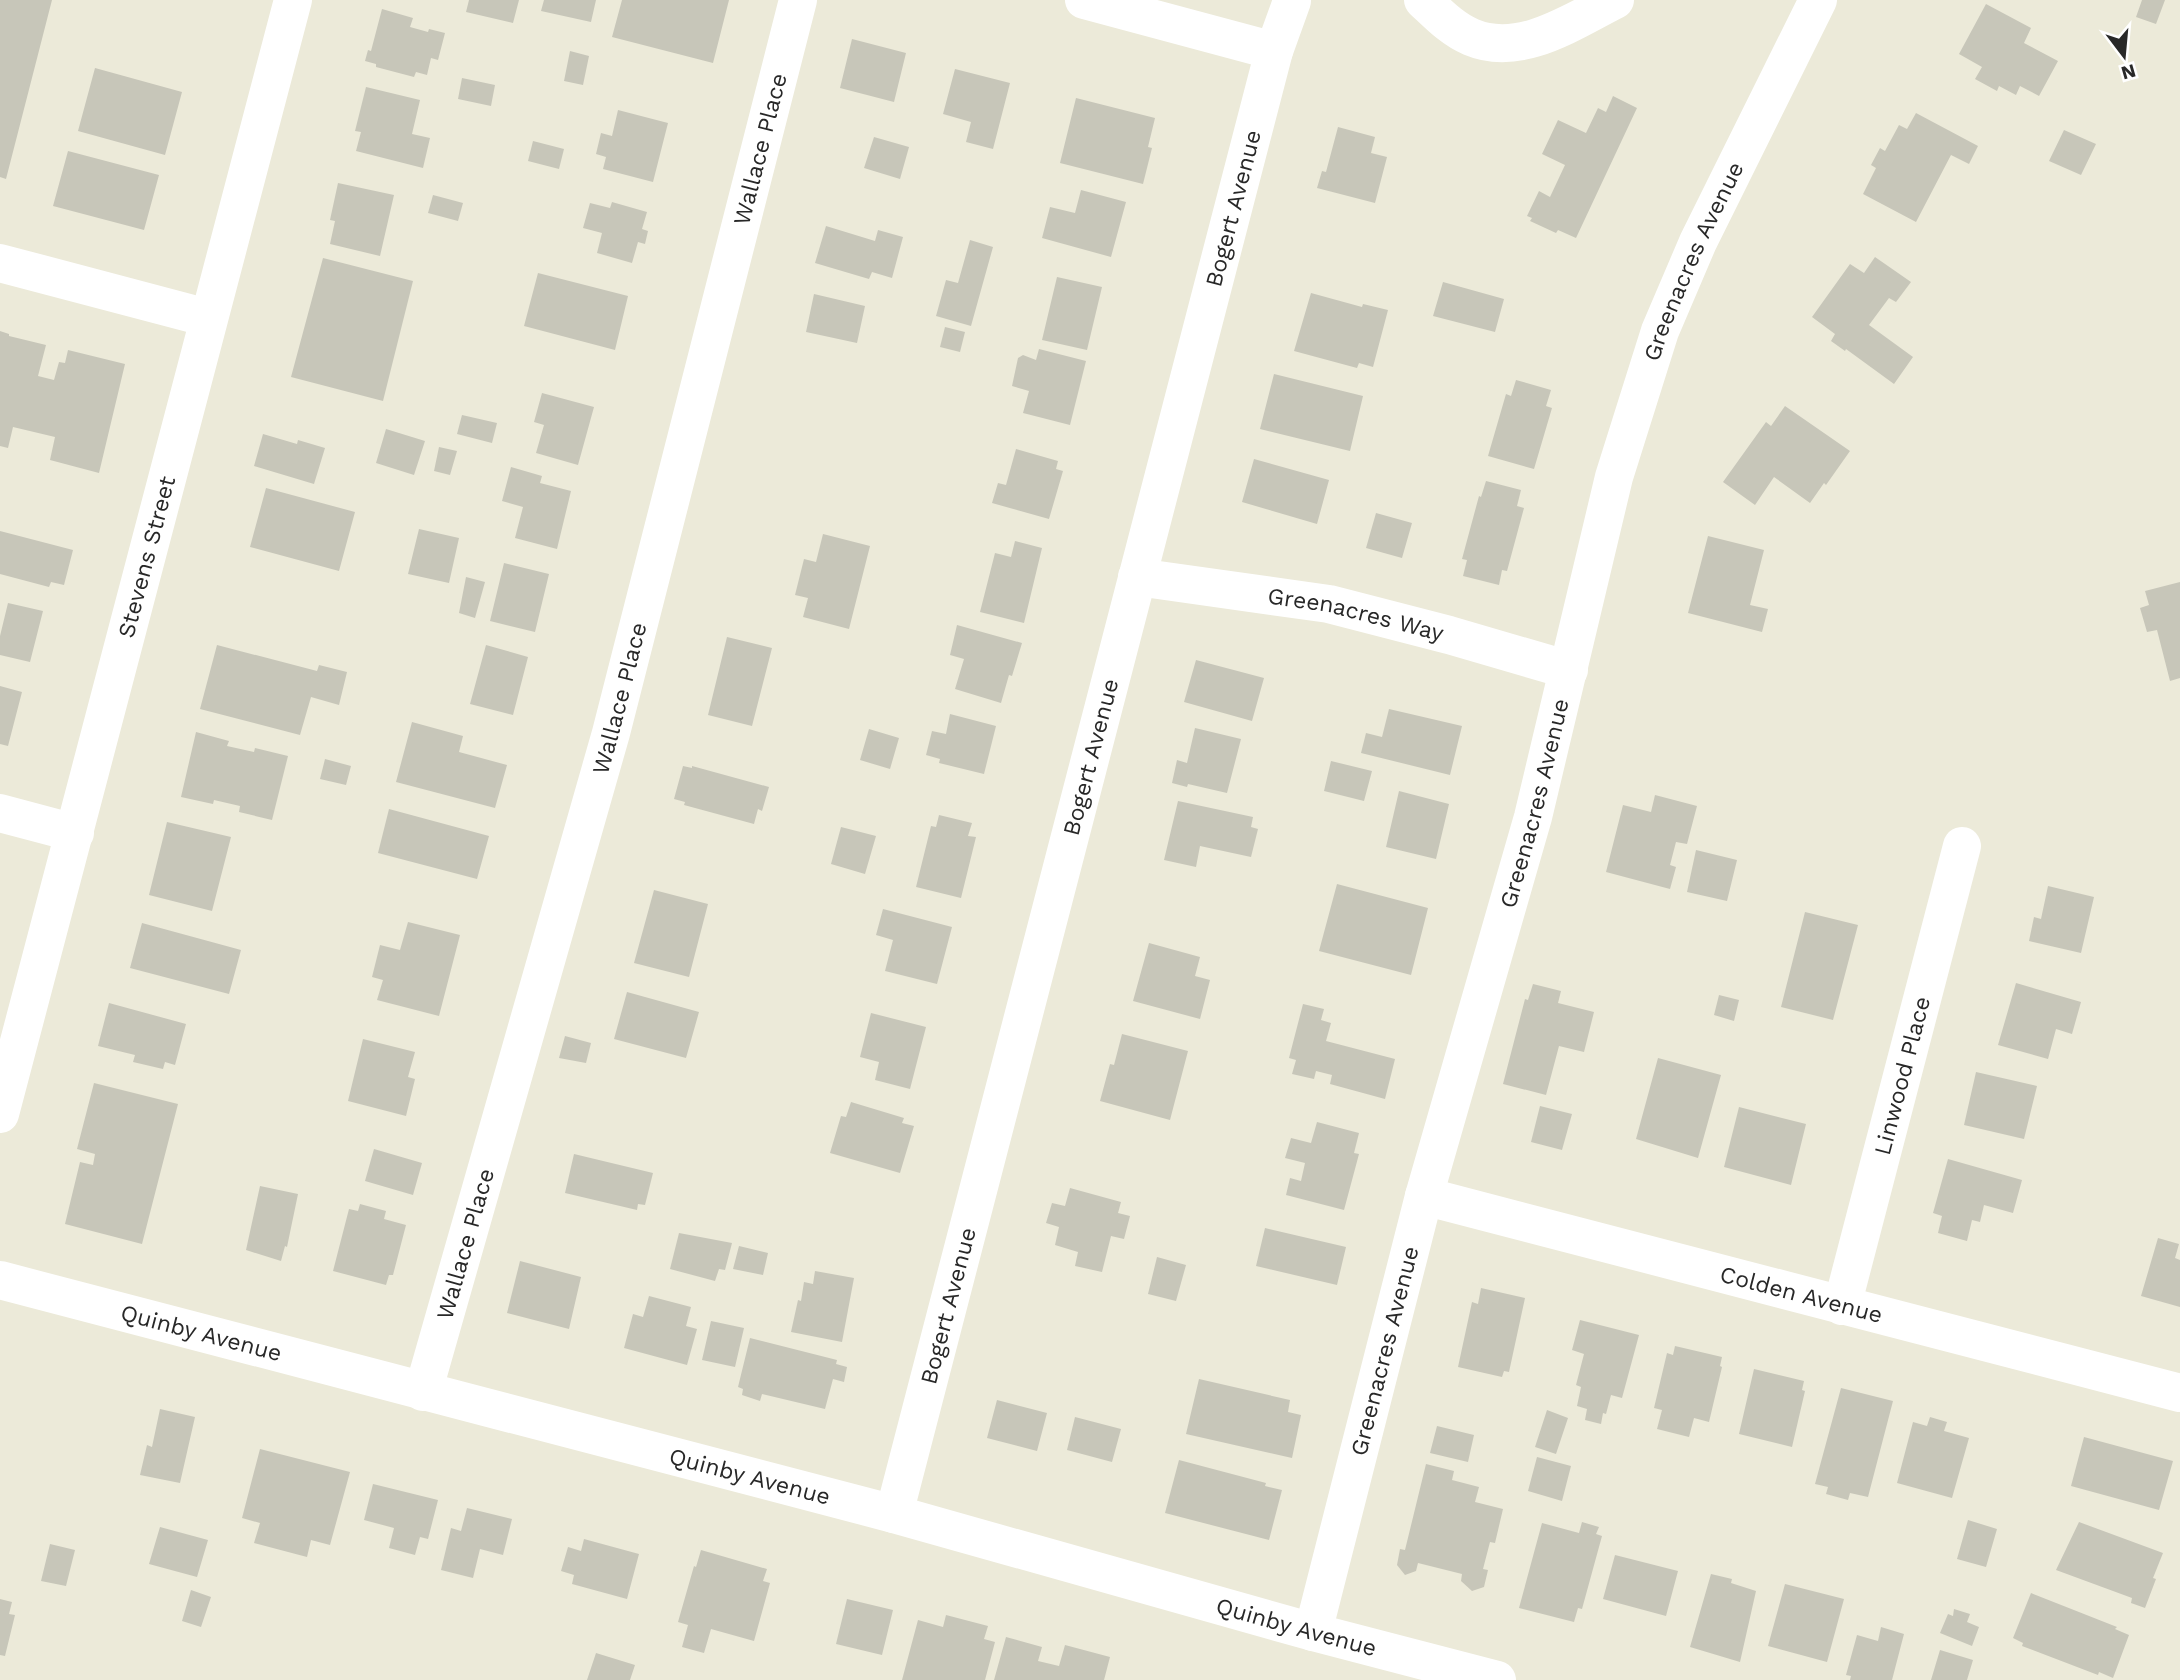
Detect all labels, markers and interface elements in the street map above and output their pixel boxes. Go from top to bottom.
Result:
north arrow [2089,21,2159,91]
text: N [2119,59,2138,85]
street label: Wallace Place [728,70,793,228]
street label: Bogert Avenue [1200,127,1267,290]
street label: Greenacres Avenue [1638,157,1750,364]
street label: Stevens Street [113,473,181,641]
street label: Greenacres Way [1266,583,1447,647]
street label: Wallace Place [587,620,653,777]
street label: Bogert Avenue [1058,676,1124,839]
street label: Greenacres Avenue [1495,696,1575,911]
street label: Linwood Place [1869,994,1936,1158]
street label: Wallace Place [431,1166,500,1323]
street label: Bogert Avenue [915,1225,982,1387]
street label: Greenacres Avenue [1345,1243,1425,1459]
street label: Colden Avenue [1717,1261,1885,1329]
street label: Quinby Avenue [118,1299,285,1367]
street label: Quinby Avenue [666,1443,833,1511]
street label: Quinby Avenue [1213,1592,1380,1662]

